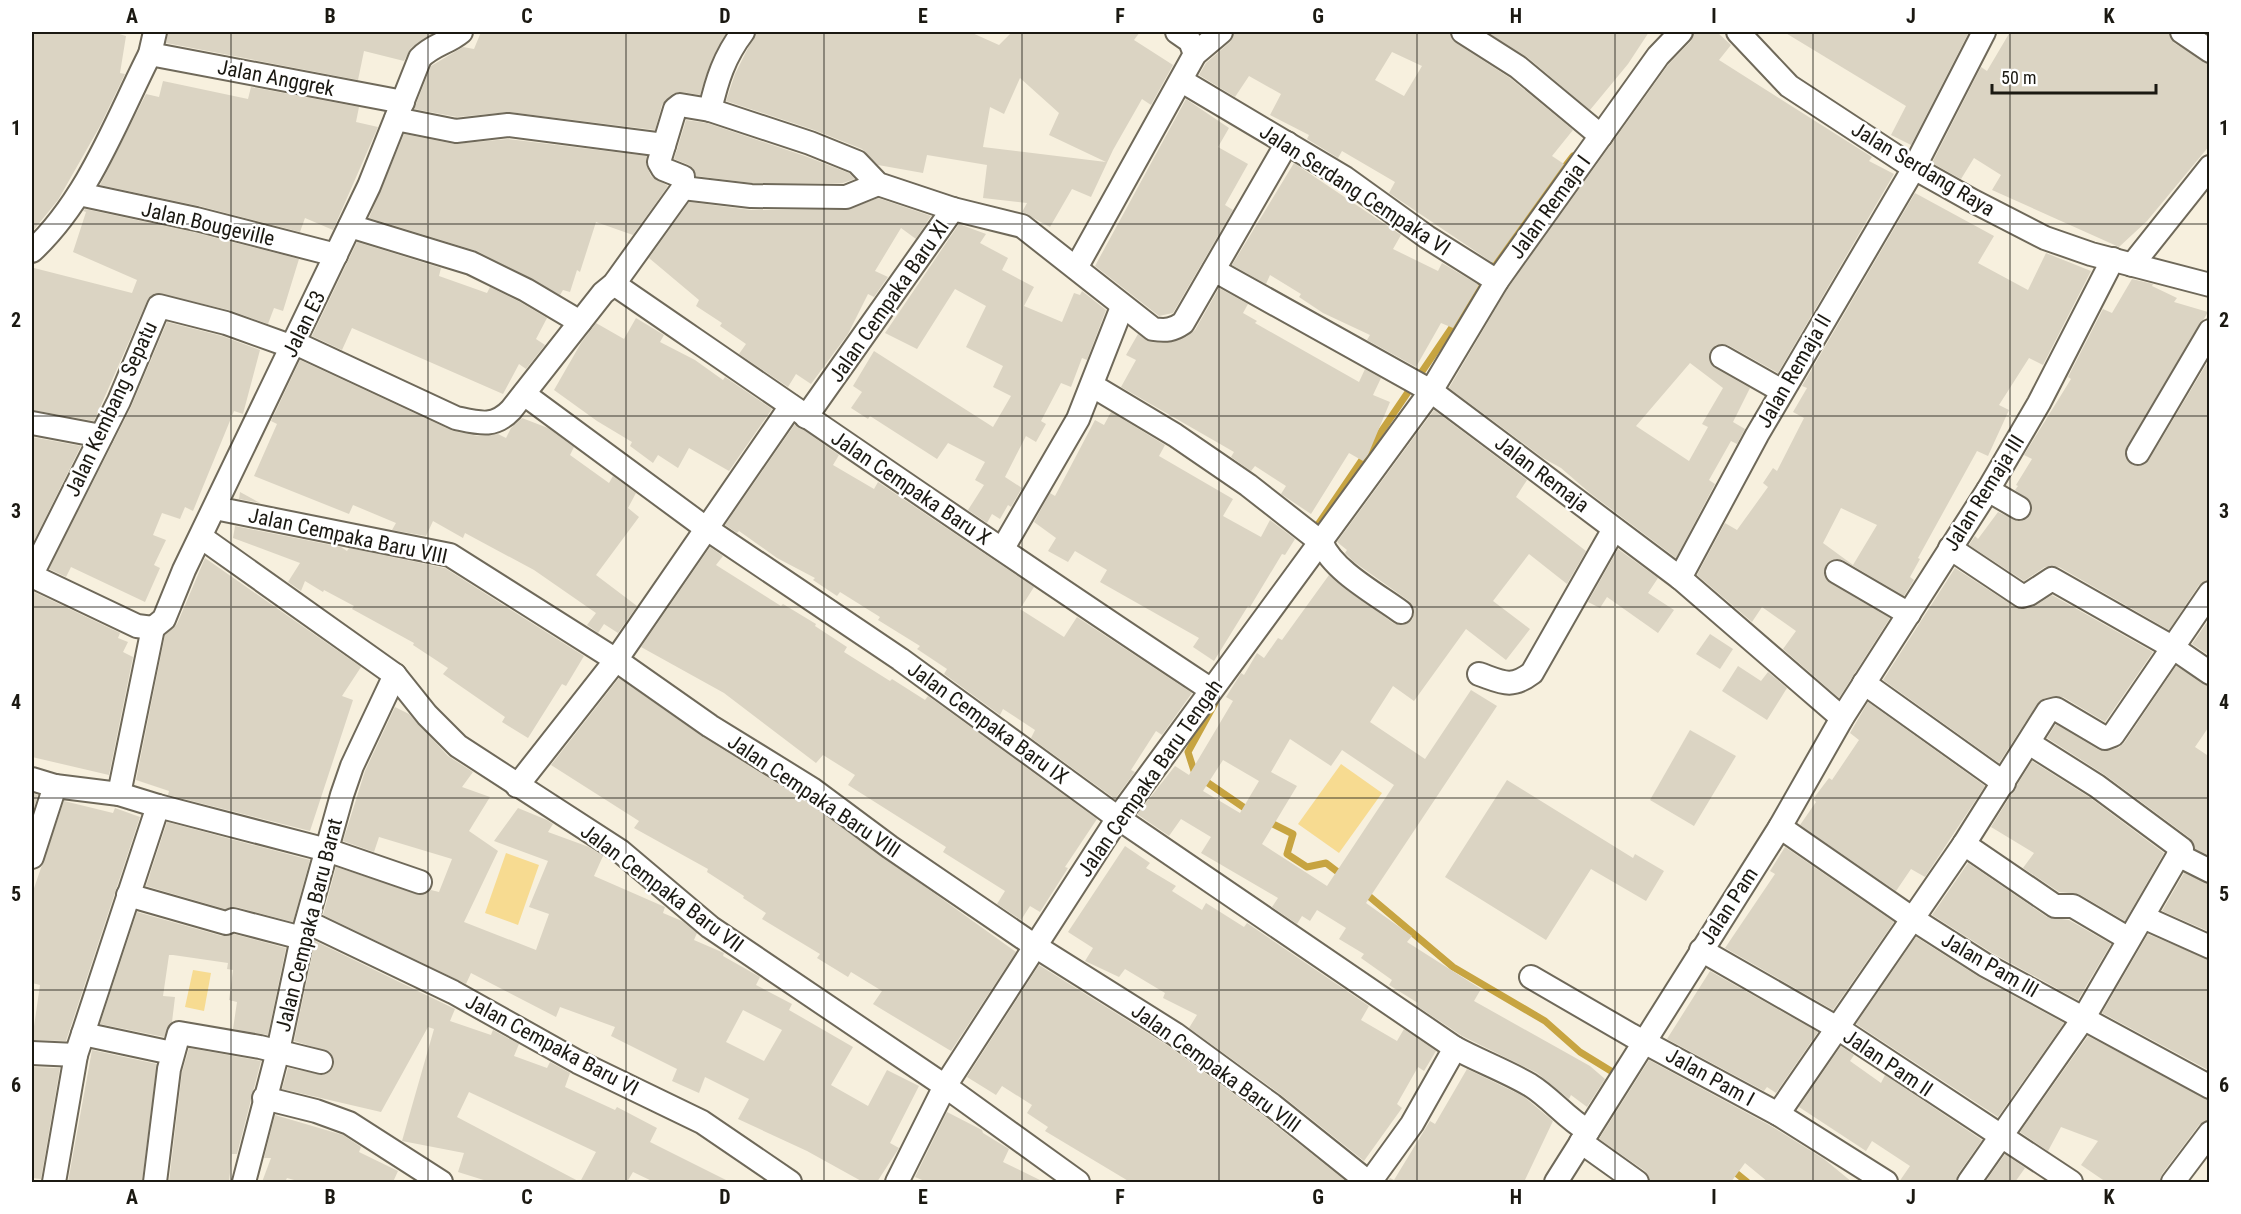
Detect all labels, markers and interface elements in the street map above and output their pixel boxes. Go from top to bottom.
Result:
text: A [126,4,138,28]
text: B [324,4,336,28]
text: C [521,4,533,28]
text: D [719,4,731,28]
text: E [918,4,928,28]
text: F [1115,4,1125,28]
text: G [1312,4,1324,28]
text: H [1510,4,1522,28]
text: I [1711,4,1717,28]
text: J [1906,4,1916,28]
text: K [2103,4,2115,28]
street label: Jalan Anggrek [216,55,337,101]
scale bar [1992,57,2156,95]
text: 50 m [2001,67,2036,88]
text: 1 [11,116,21,140]
text: 1 [2219,116,2229,140]
street label: Jalan Serdang Raya [1847,117,1999,221]
street label: Jalan Serdang Cempaka VI [1255,119,1455,261]
street label: Jalan Remaja I [1505,151,1595,263]
street label: Jalan Bougeville [139,197,277,251]
street label: Jalan Cempaka Baru XI [824,215,954,387]
street label: Jalan E3 [278,287,330,361]
text: 2 [11,308,21,332]
text: 2 [2219,308,2229,332]
street label: Jalan Remaja II [1752,310,1836,432]
street label: Jalan Kembang Sepatu [60,318,162,500]
street label: Jalan Cempaka Baru X [827,426,995,550]
street label: Jalan Remaja [1490,431,1594,517]
street label: Jalan Remaja III [1939,431,2029,555]
text: 3 [11,499,21,523]
text: 3 [2219,499,2229,523]
street label: Jalan Cempaka Baru VIII [246,503,450,569]
street label: Jalan Cempaka Baru IX [903,657,1073,789]
street label: Jalan Cempaka Baru Tengah [1073,675,1227,881]
text: 4 [11,690,21,714]
text: 4 [2219,690,2229,714]
street label: Jalan Cempaka Baru VIII [723,729,905,863]
street label: Jalan Cempaka Baru Barat [271,816,347,1034]
street label: Jalan Cempaka Baru VII [576,819,748,957]
street label: Jalan Pam [1695,863,1763,949]
text: 5 [11,882,21,906]
text: 5 [2219,882,2229,906]
street label: Jalan Pam III [1937,928,2043,1002]
street label: Jalan Cempaka Baru VI [461,989,643,1101]
street label: Jalan Cempaka Baru VIII [1127,999,1305,1137]
street label: Jalan Pam II [1839,1024,1937,1102]
street label: Jalan Pam I [1662,1043,1758,1111]
text: 6 [11,1073,21,1097]
text: 6 [2219,1073,2229,1097]
text: A [126,1185,138,1209]
text: B [324,1185,336,1209]
text: C [521,1185,533,1209]
text: D [719,1185,731,1209]
text: E [918,1185,928,1209]
text: F [1115,1185,1125,1209]
text: G [1312,1185,1324,1209]
text: H [1510,1185,1522,1209]
text: I [1711,1185,1717,1209]
text: J [1906,1185,1916,1209]
text: K [2103,1185,2115,1209]

